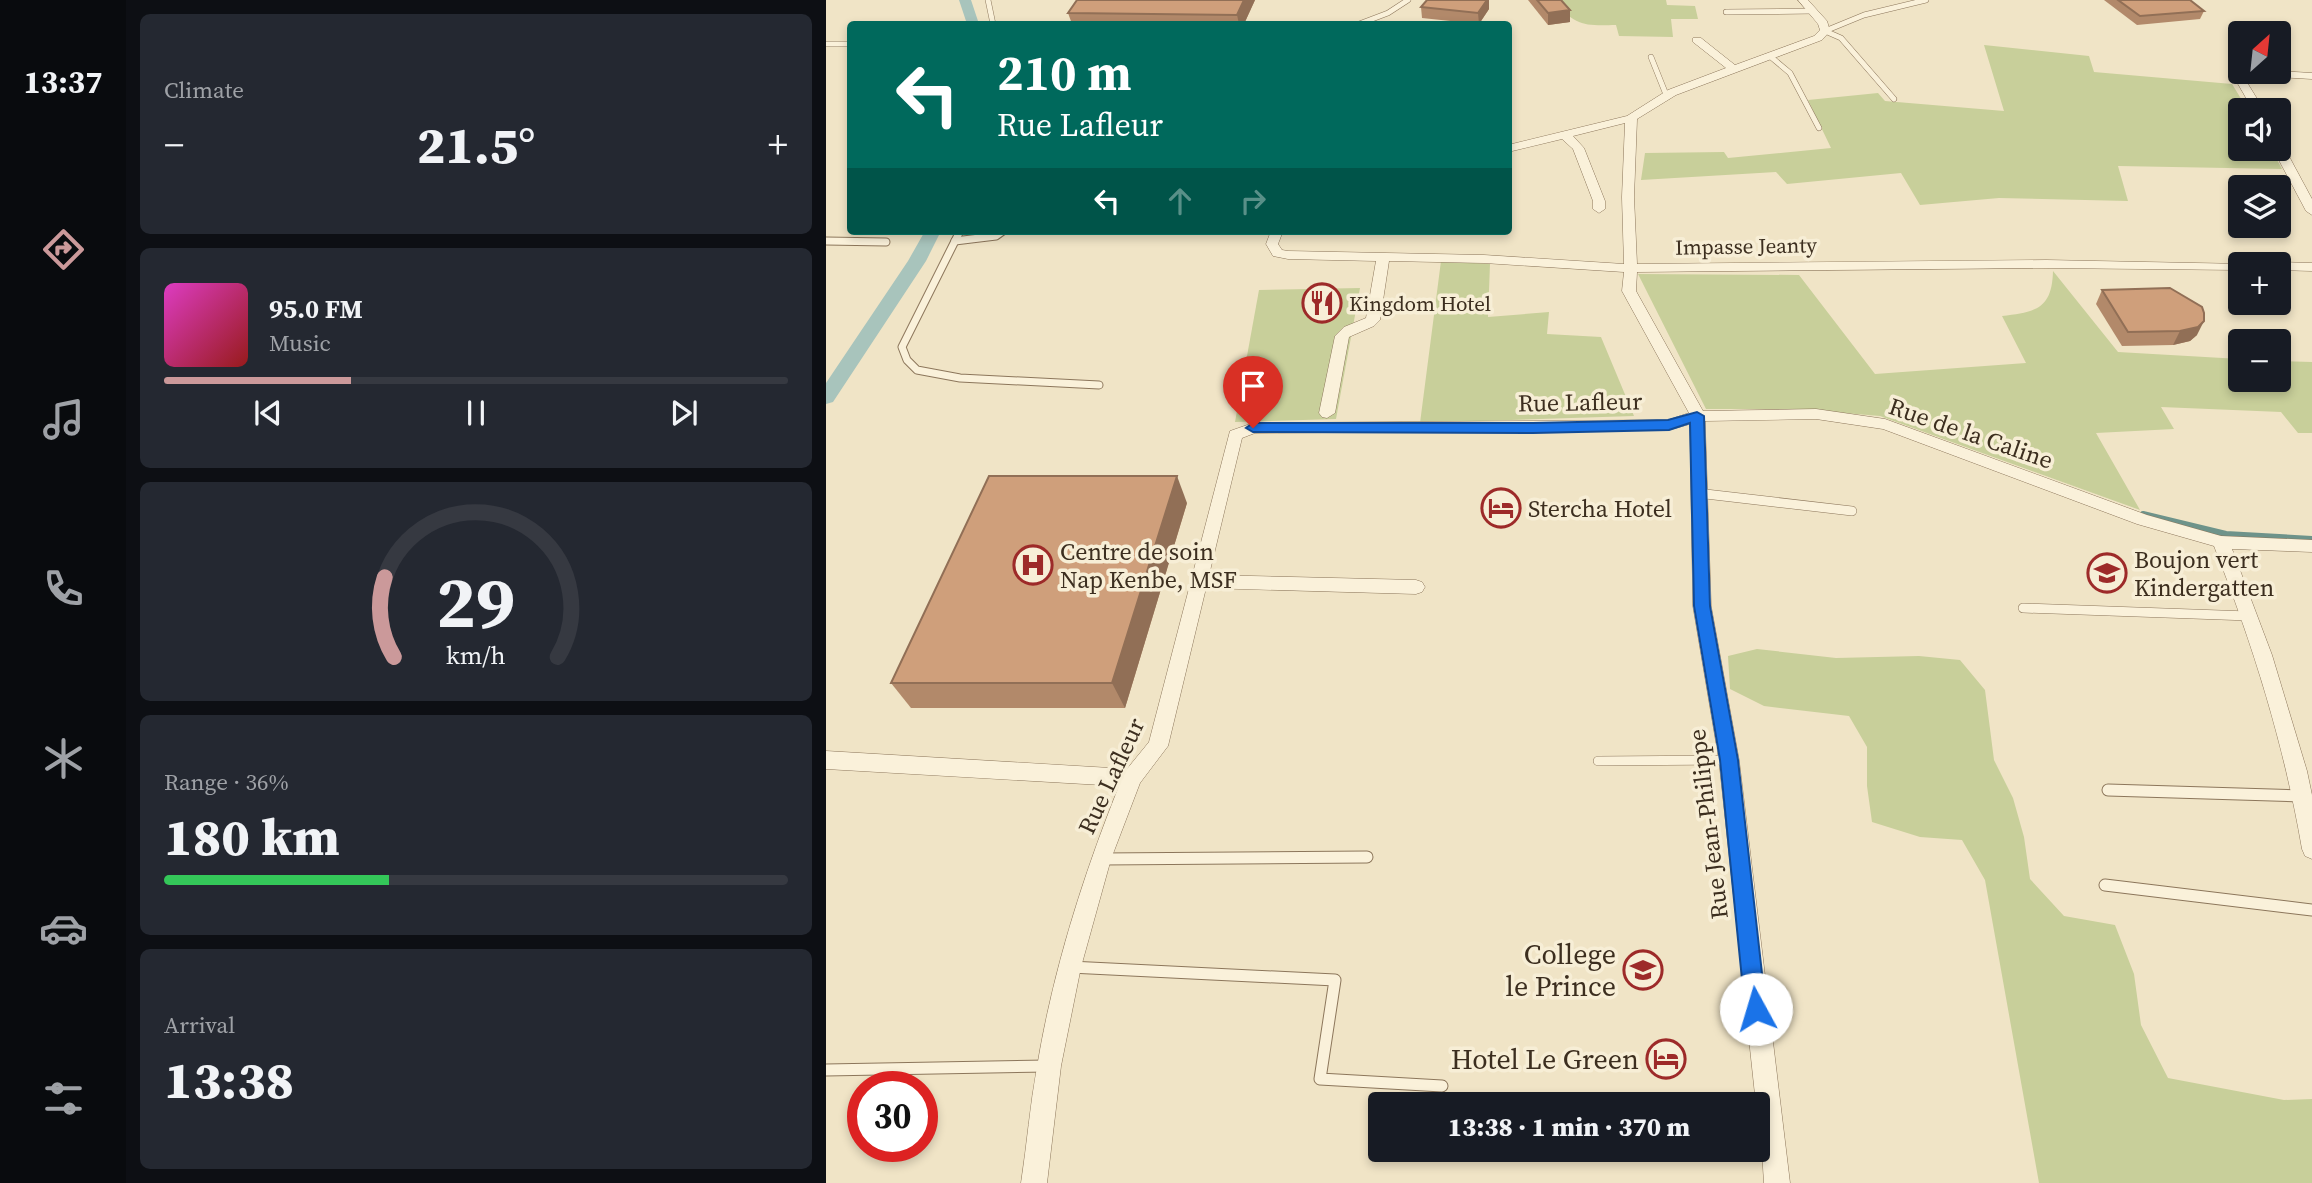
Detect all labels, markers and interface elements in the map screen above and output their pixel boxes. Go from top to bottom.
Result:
north arrow [2228,21,2291,84]
map controls [2228,21,2291,392]
text: 210 m [997,39,1132,106]
icon: left [882,49,973,140]
text: 13:37 [24,60,102,104]
text: Climate [164,74,244,106]
button: sound [2228,98,2291,161]
text: Rue Lafleur [997,103,1163,147]
text: 21.5° [417,109,535,180]
text: − [164,119,184,171]
text: + [768,119,788,171]
button: layers [2228,175,2291,238]
icon: left [1088,182,1126,220]
icon: ahead [1161,182,1199,220]
icon: right [1234,182,1272,220]
icon: directions [39,225,88,274]
street label: Impasse Jeanty [1675,230,1817,262]
button: + [2228,252,2291,315]
restaurant icon: Kingdom Hotel [1301,282,1343,324]
place label: Kingdom Hotel [1349,289,1491,318]
text: 95.0 FM [269,291,363,327]
text: Music [269,327,331,359]
button: − [2228,329,2291,392]
pin [1223,356,1283,428]
icon: arrive [1234,367,1272,405]
street label: Rue Lafleur [1517,384,1643,420]
street label: Rue de la Caline [1885,389,2057,477]
icon: previous [249,394,287,432]
icon: pause [457,394,495,432]
icon: next [665,394,703,432]
icon: music [39,395,88,444]
hotel icon: Stercha Hotel [1480,487,1522,529]
place label: Stercha Hotel [1528,492,1672,525]
place label: Centre de soin Nap Kenbe, MSF [1060,535,1237,596]
place label: Boujon vert Kindergatten [2134,543,2274,604]
hospital icon: Centre de soin Nap Kenbe, MSF [1012,544,1054,586]
school or university icon: Boujon vert Kindergatten [2086,552,2128,594]
text: 29 [437,553,515,652]
icon: phone [39,564,88,613]
text: km/h [446,638,506,672]
street label: Rue Lafleur [1070,713,1152,839]
street label: Rue Jean-Philippe [1680,727,1736,921]
icon: climate [39,734,88,783]
text: Range · 36% [164,766,289,798]
text: 180 km [164,801,340,872]
icon: car [39,904,88,953]
place label: College le Prince [1506,935,1616,1005]
school or university icon: College le Prince [1622,949,1664,991]
position arrow [1719,972,1793,1046]
text: Arrival [164,1009,235,1041]
hotel icon: Hotel Le Green [1645,1038,1687,1080]
place label: Hotel Le Green [1451,1040,1639,1078]
text: 13:38 [164,1044,294,1115]
speed limit sign: 30 [847,1071,938,1162]
icon: filters [39,1074,88,1123]
text: 13:38 · 1 min · 370 m [1448,1109,1690,1145]

